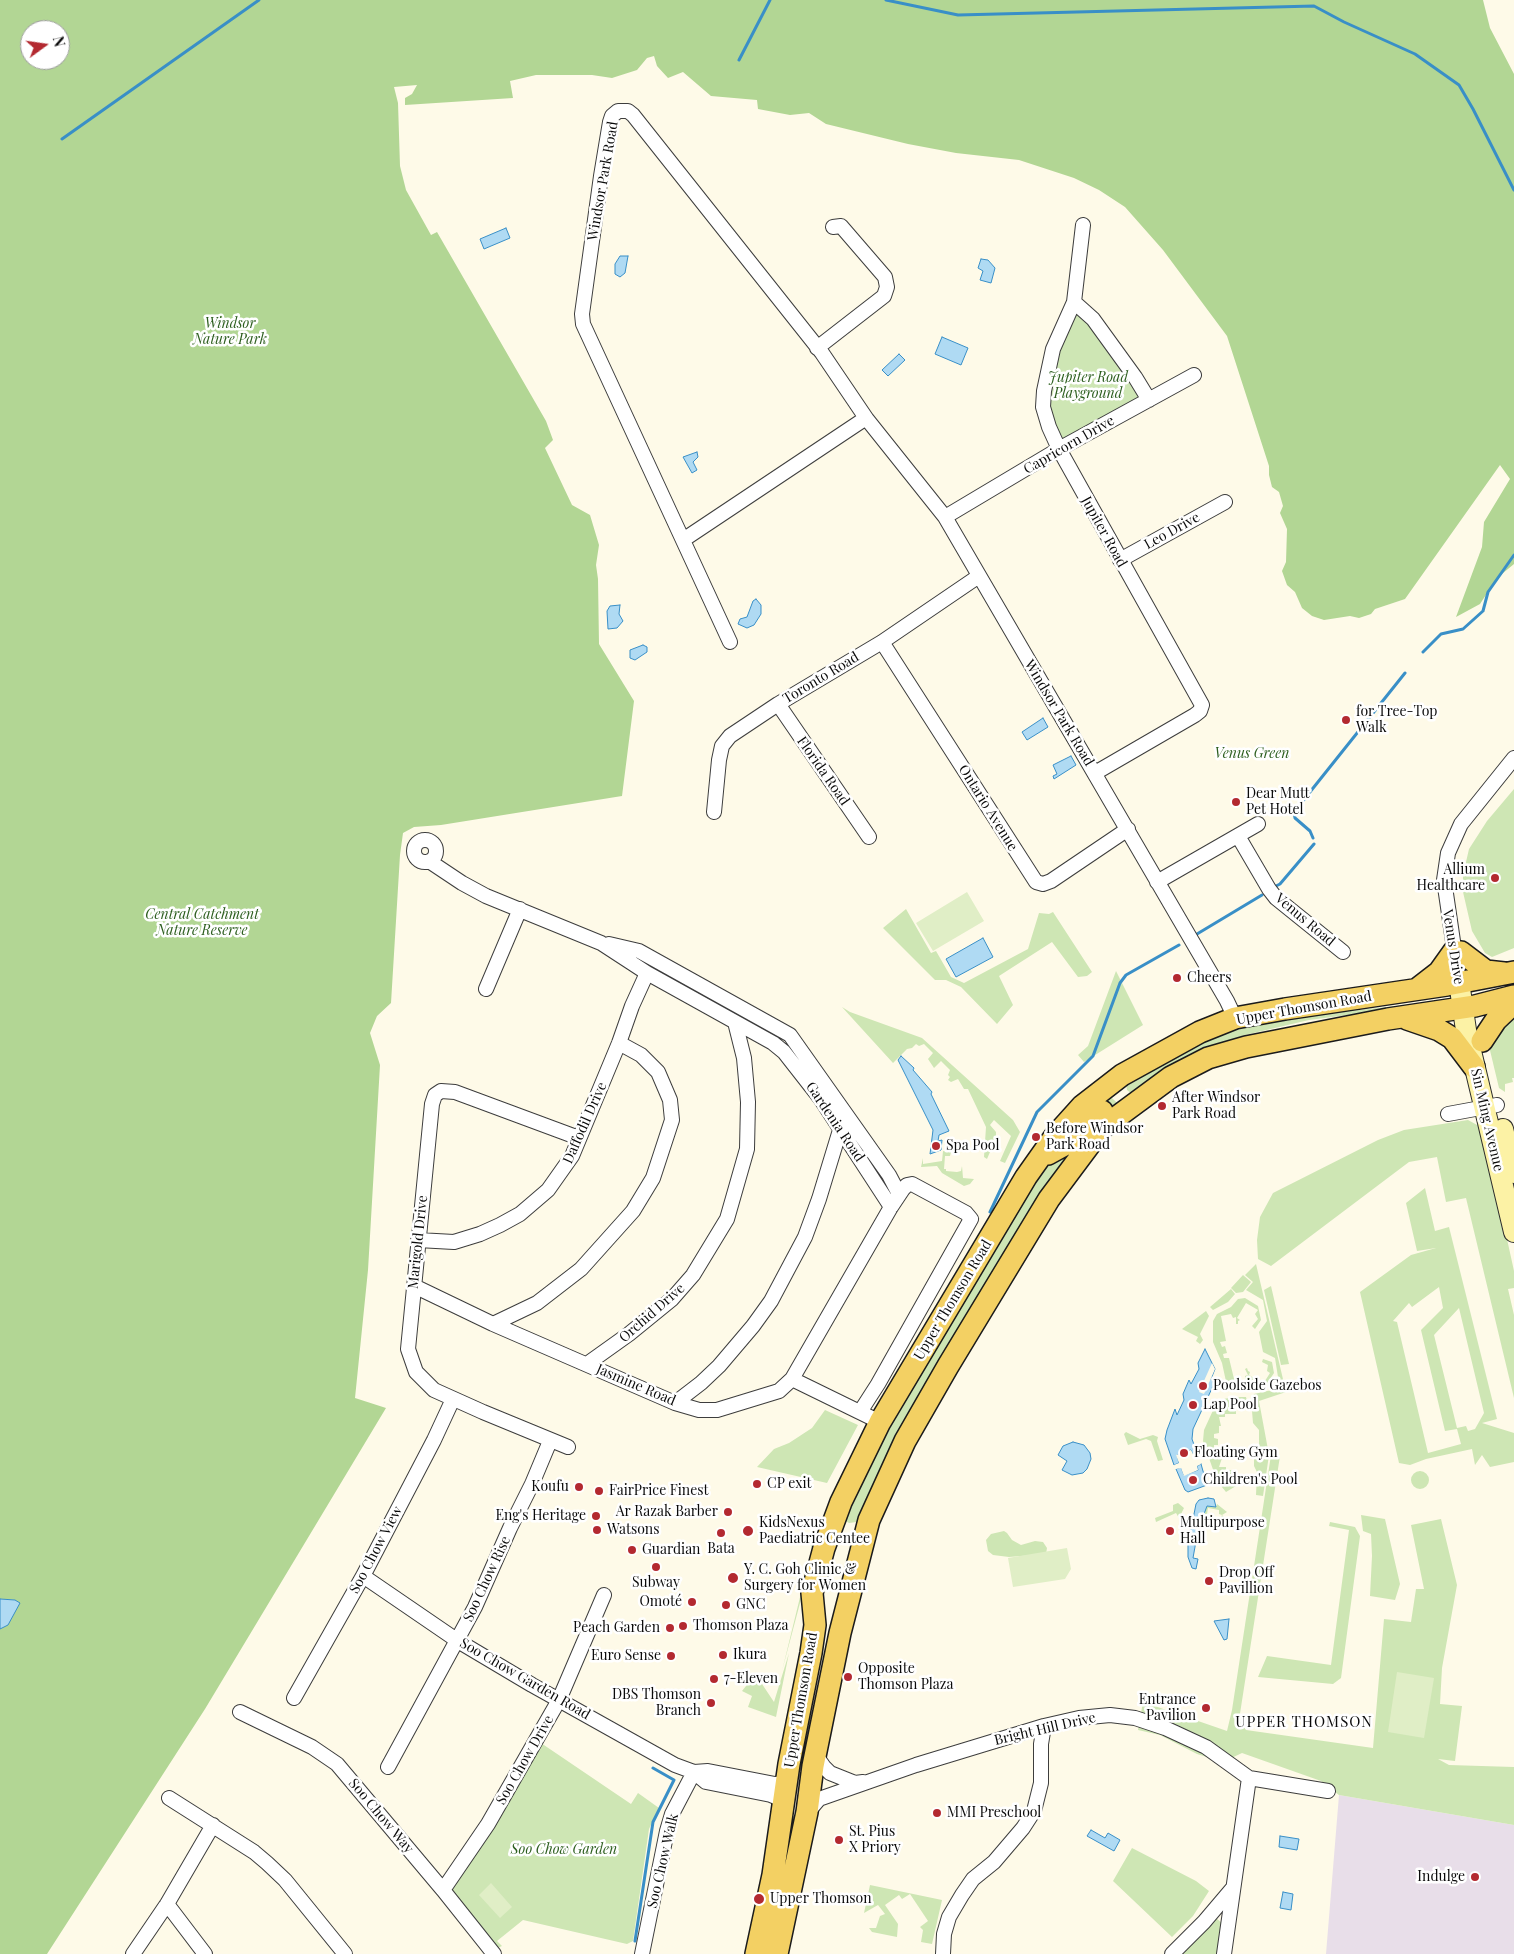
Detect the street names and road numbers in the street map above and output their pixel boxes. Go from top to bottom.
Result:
street label: Windsor Park Road [584,120,622,242]
street label: Capricorn Drive [1021,412,1117,478]
street label: Jupiter Road [1078,494,1130,570]
street label: Leo Drive [1141,509,1203,553]
street label: Toronto Road [780,649,862,707]
street label: Windsor Park Road [1021,657,1097,769]
street label: Florida Road [793,733,853,809]
street label: Ontario Avenue [955,762,1021,854]
street label: Venus Road [1272,890,1338,950]
street label: Venus Drive [1439,908,1467,986]
street label: Upper Thomson Road [1235,988,1373,1028]
street label: Sin Ming Avenue [1467,1067,1507,1173]
street label: Gardenia Road [802,1079,868,1165]
street label: Daffodil Drive [560,1080,610,1166]
street label: Marigold Drive [405,1194,431,1290]
street label: Upper Thomson Road [911,1237,995,1363]
street label: Orchid Drive [616,1280,688,1346]
street label: Jasmine Road [594,1361,678,1409]
street label: Soo Chow View [346,1503,406,1597]
street label: Soo Chow Rise [460,1533,514,1625]
street label: Upper Thomson Road [781,1631,821,1769]
street label: Soo Chow Garden Road [457,1635,593,1723]
street label: Bright Hill Drive [993,1709,1097,1749]
street label: Soo Chow Drive [493,1712,557,1808]
street label: Soo Chow Way [345,1775,417,1857]
street label: Soo Chow Walk [644,1812,682,1910]

